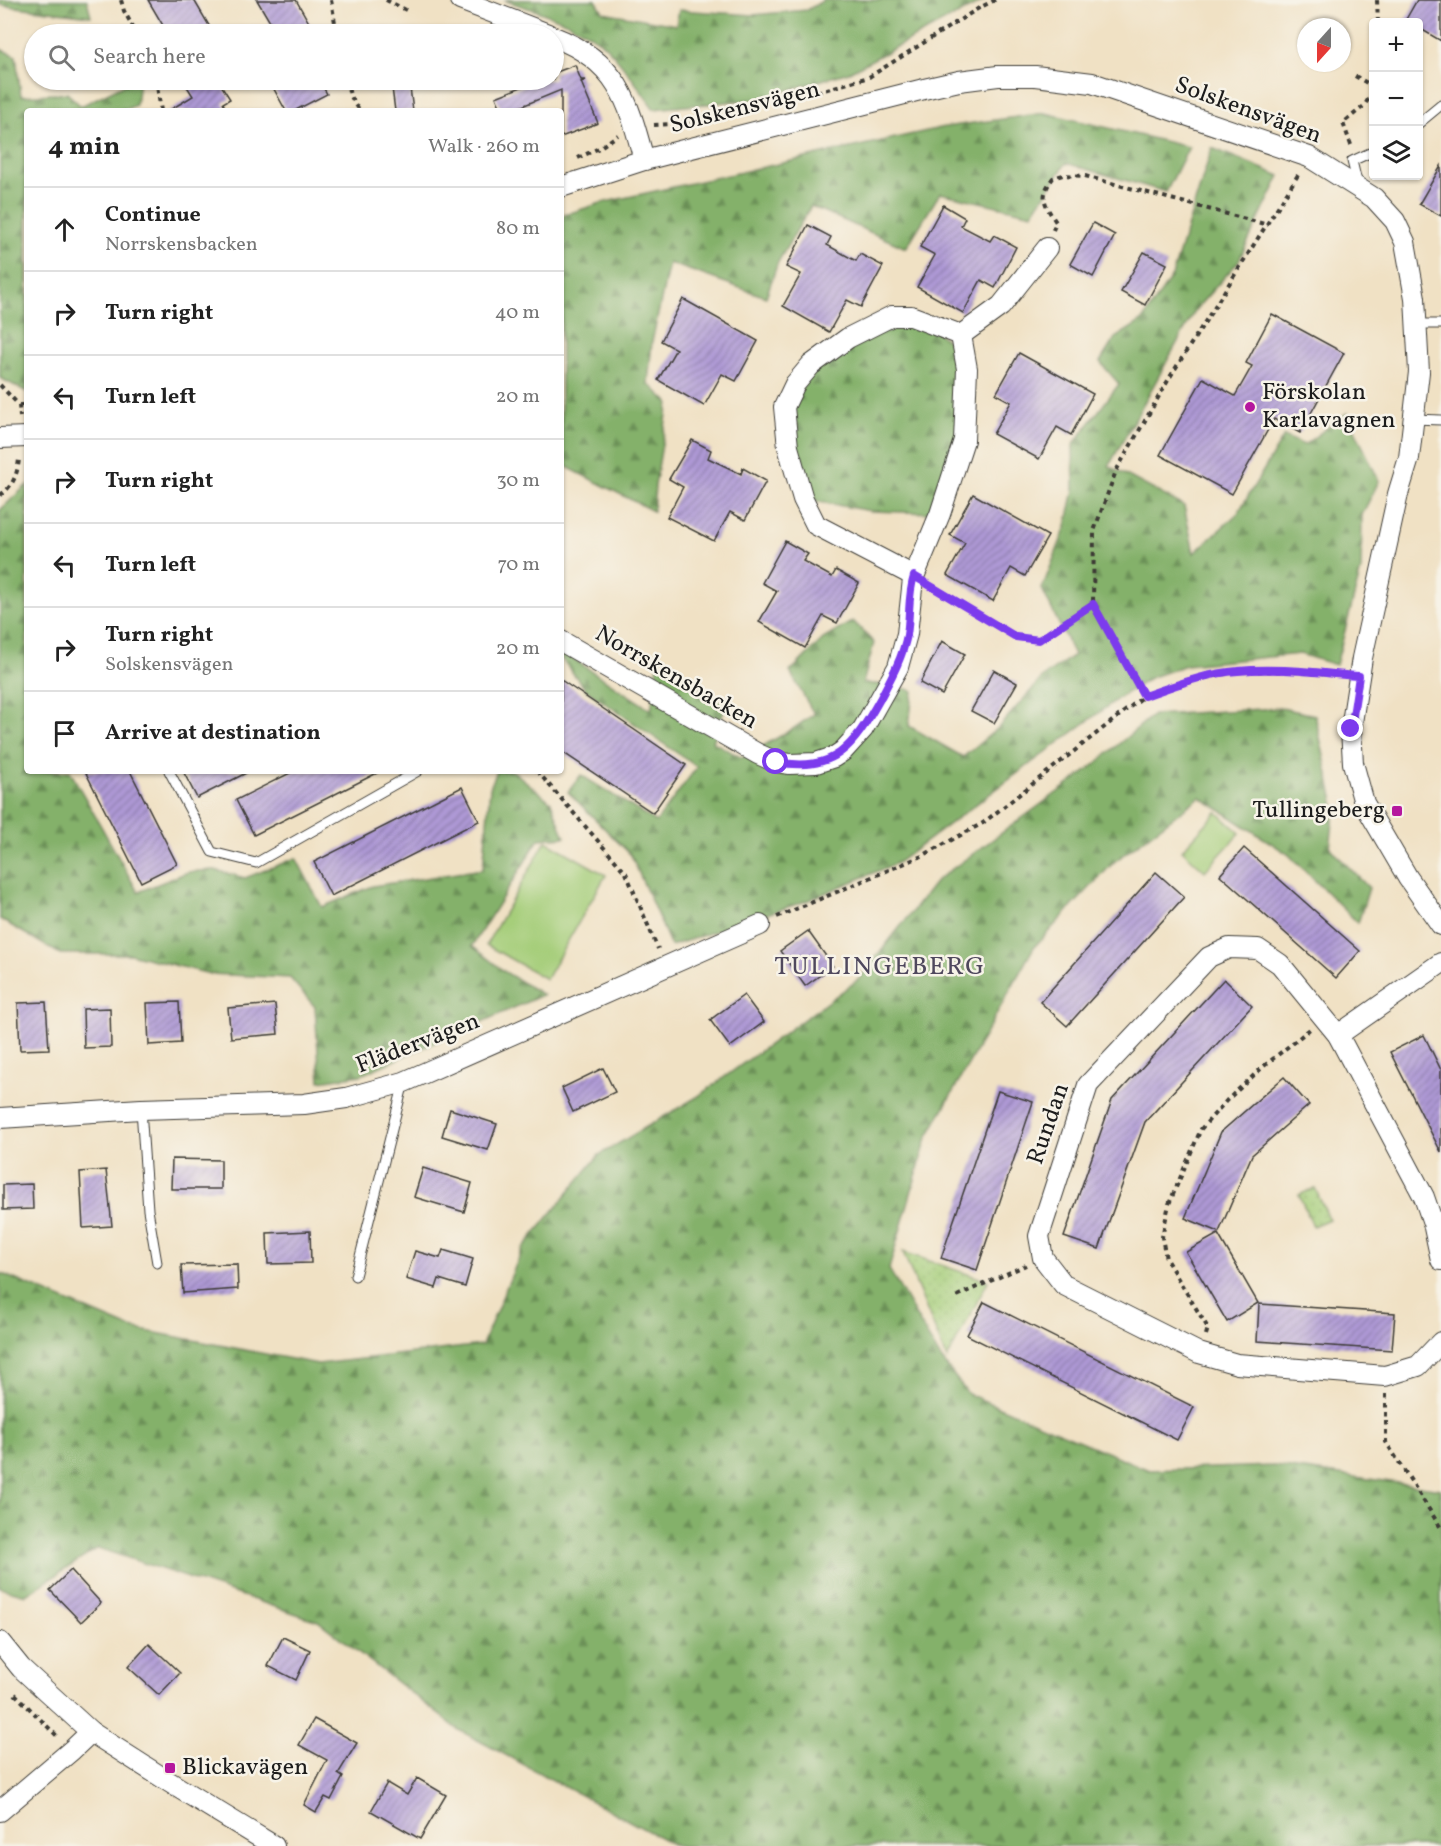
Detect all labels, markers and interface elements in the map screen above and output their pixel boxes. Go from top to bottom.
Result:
north arrow [1297,18,1351,72]
map controls [1369,18,1423,180]
button: + [1369,18,1423,72]
search box [24,24,564,90]
icon: search [45,41,78,74]
text: Search here [93,42,206,73]
street label: Solskensvägen [1170,69,1326,153]
button: − [1369,72,1423,126]
street label: Solskensvägen [666,73,824,143]
button: layers [1369,126,1423,180]
text: 4 min [48,129,120,165]
text: Walk · 260 m [428,133,540,161]
text: Continue [105,200,201,231]
icon: ahead [48,213,81,246]
text: 80 m [496,215,540,243]
text: Norrskensbacken [105,231,258,259]
icon: right [48,297,81,330]
text: Turn right [105,298,213,329]
text: 40 m [495,299,540,327]
place label: Förskolan Karlavagnen [1262,376,1396,438]
icon: left [48,381,81,414]
text: Turn left [105,382,196,413]
text: 20 m [496,383,540,411]
marker: Förskolan Karlavagnen [1243,400,1257,414]
icon: right [48,465,81,498]
text: Turn right [105,466,213,497]
text: 30 m [496,467,540,495]
icon: left [48,549,81,582]
text: Turn left [105,550,196,581]
text: 70 m [497,551,540,579]
street label: Norrskensbacken [588,617,764,739]
text: Turn right [105,620,213,651]
icon: right [48,633,81,666]
text: 20 m [496,635,540,663]
text: Solskensvägen [105,651,233,679]
route end [1337,715,1363,741]
icon: arrive [48,717,81,750]
text: Arrive at destination [105,718,321,749]
route start [762,748,788,774]
place label: Tullingeberg [1252,794,1385,828]
marker: Tullingeberg [1390,804,1404,818]
district label: TULLINGEBERG [774,949,986,985]
street label: Flädervägen [351,1005,485,1083]
street label: Rundan [1019,1079,1079,1169]
place label: Blickavägen [182,1751,308,1785]
marker: Blickavägen [163,1761,177,1775]

